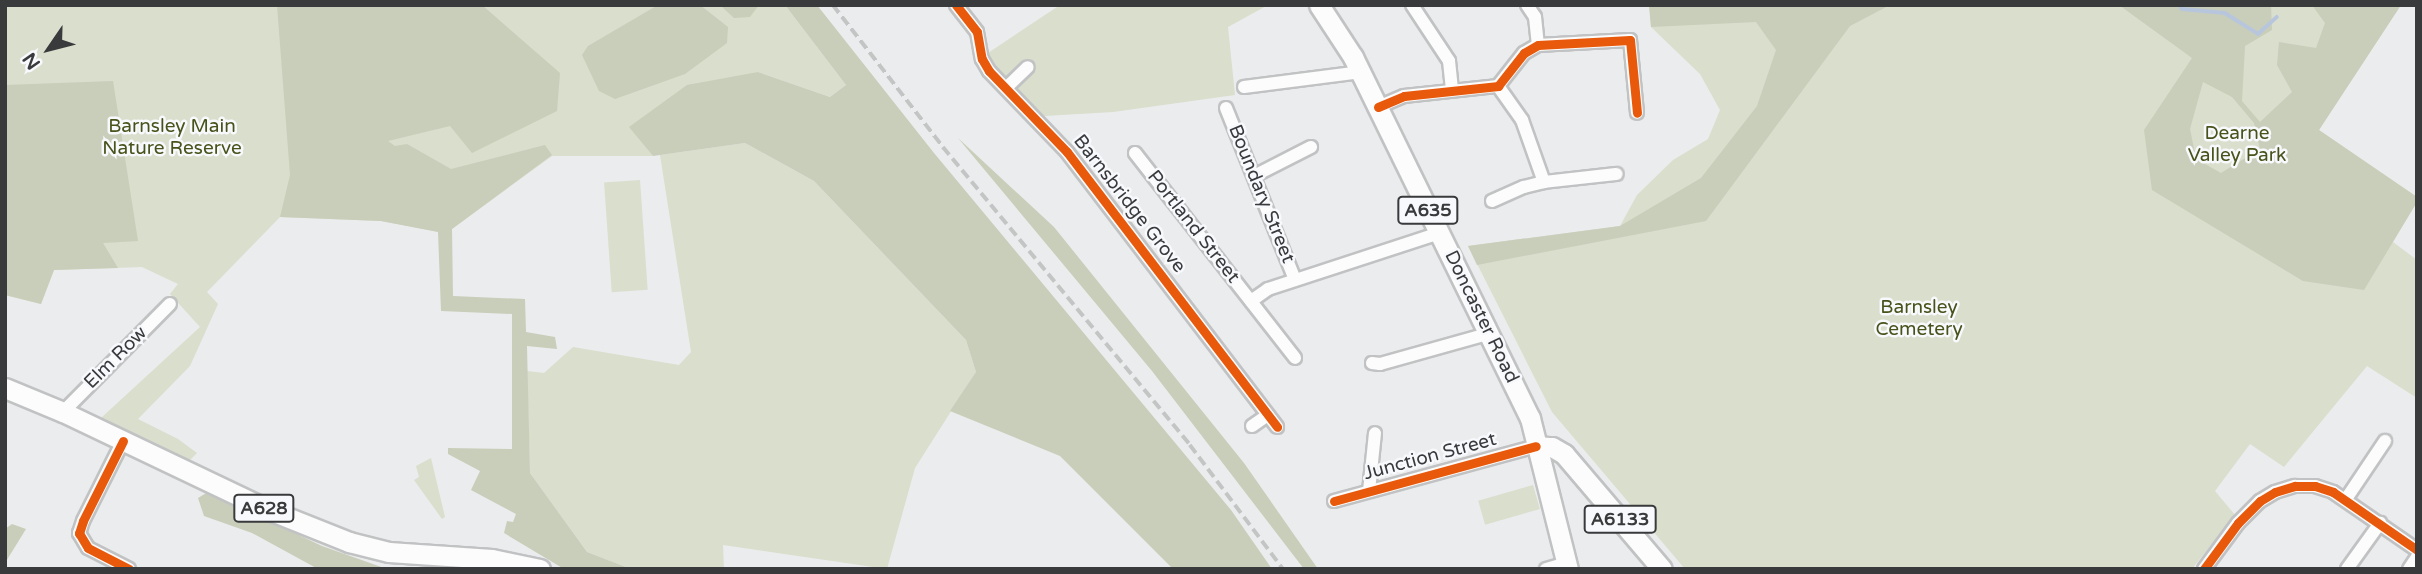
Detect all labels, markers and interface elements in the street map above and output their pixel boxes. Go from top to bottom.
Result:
north arrow [14,14,84,84]
text: N [18,48,45,74]
park label: Barnsley Main Nature Reserve [102,116,242,160]
street label: Boundary Street [1223,122,1299,266]
park label: Dearne Valley Park [2188,123,2286,167]
street label: Barnsbridge Grove [1068,130,1190,278]
street label: Portland Street [1142,166,1244,288]
road number: A635 [1396,196,1460,224]
street label: Doncaster Road [1439,247,1523,387]
park label: Barnsley Cemetery [1875,297,1963,341]
street label: Elm Row [80,322,152,394]
street label: Junction Street [1361,428,1499,486]
road number: A628 [232,494,296,522]
road number: A6133 [1583,504,1657,534]

